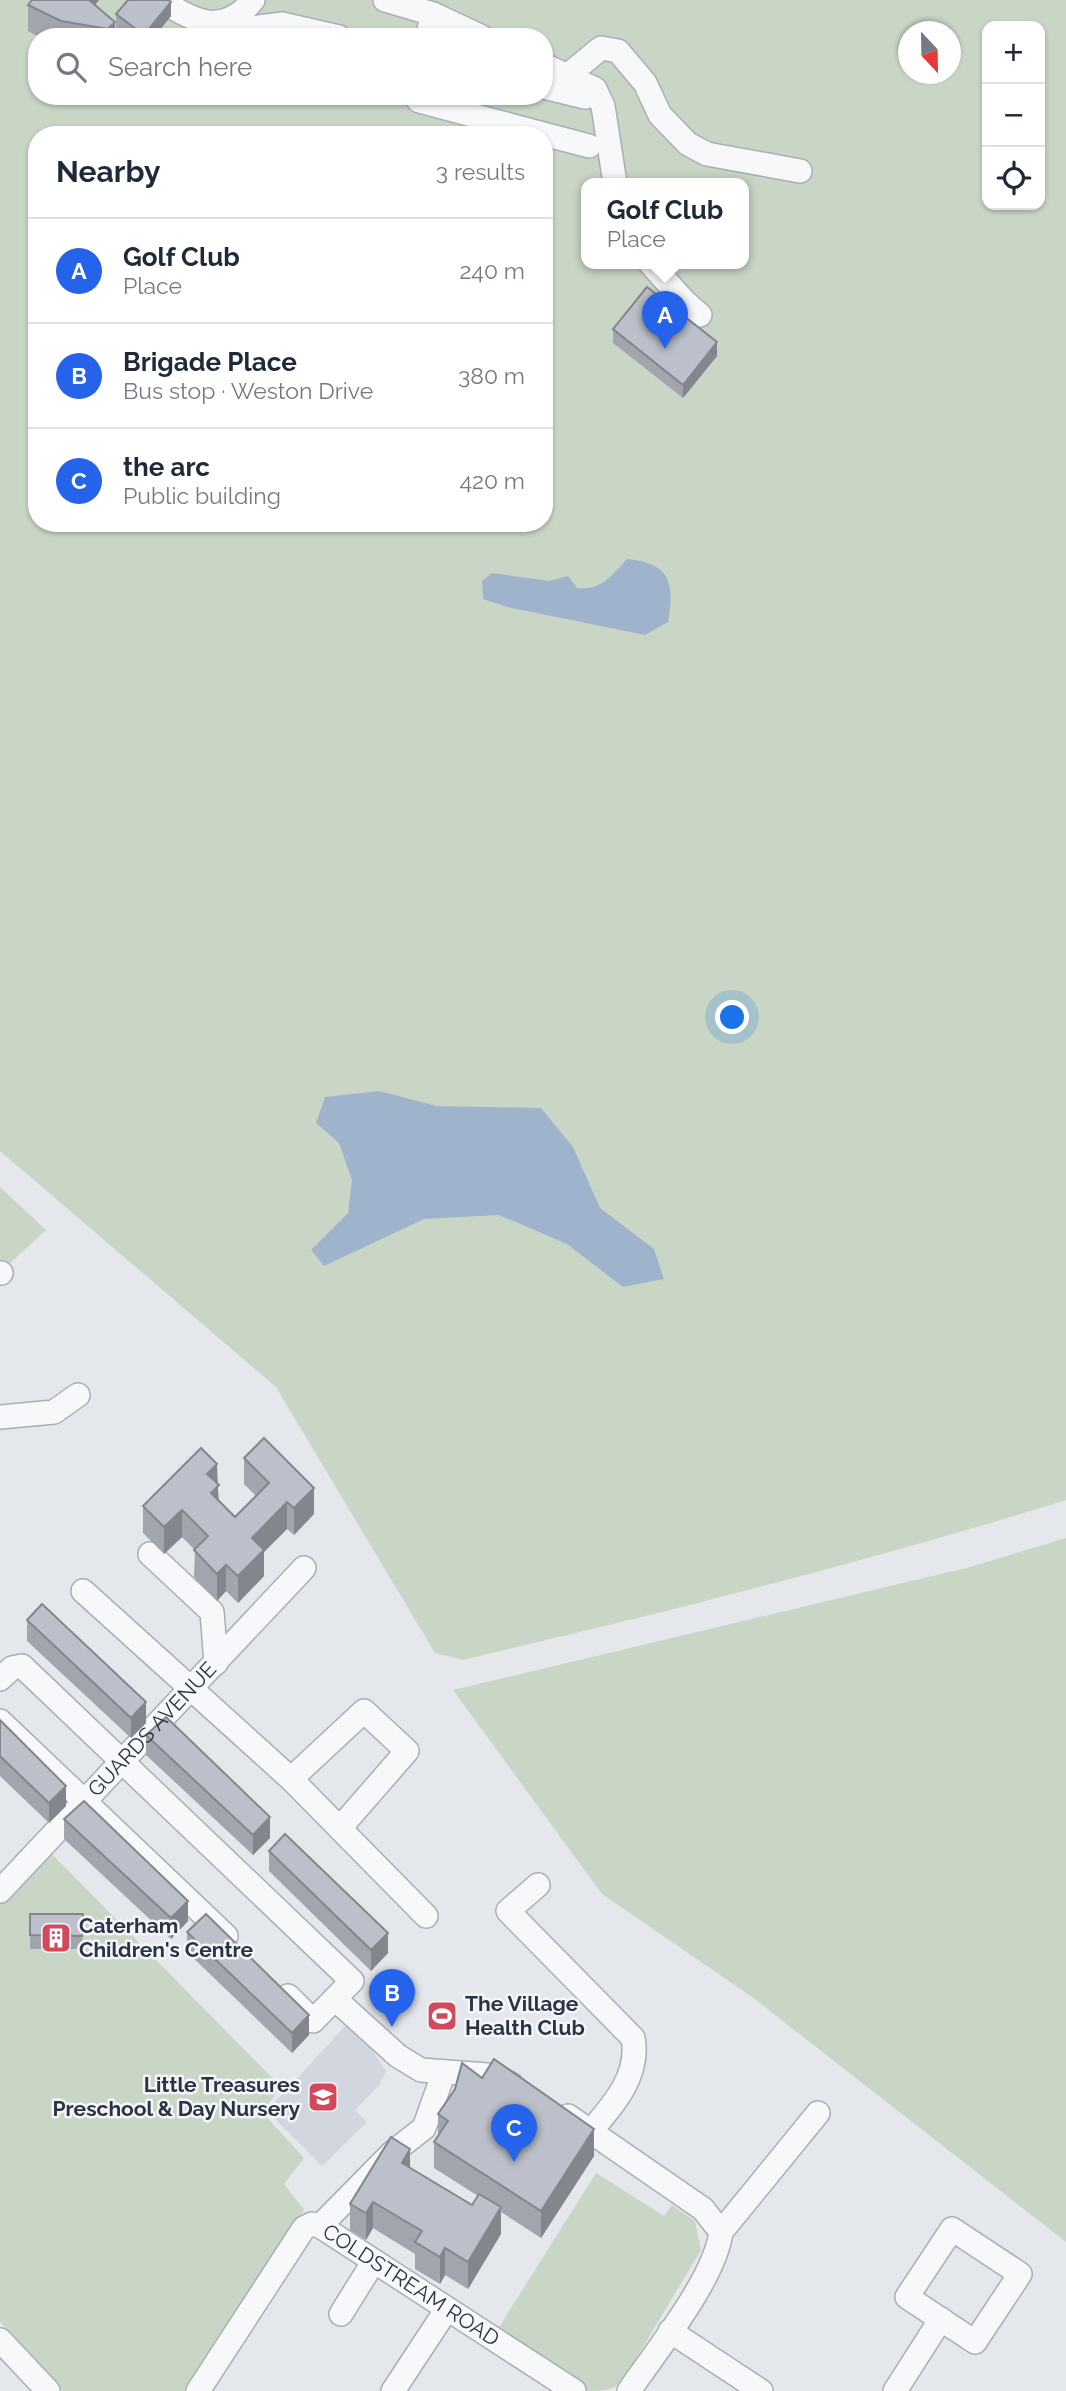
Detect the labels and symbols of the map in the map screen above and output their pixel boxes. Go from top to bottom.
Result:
north arrow [898,21,961,84]
pin: A [642,291,688,349]
your location [715,1000,749,1034]
street label: GUARDS AVENUE [83,1656,221,1802]
place label: Caterham Children's Centre [79,1913,253,1962]
building icon: Caterham Children's Centre [39,1921,73,1955]
pin: B [369,1969,415,2027]
place label: The Village Health Club [465,1991,585,2040]
sports icon: The Village Health Club [425,1999,459,2033]
place label: Little Treasures Preschool & Day Nursery [53,2072,300,2121]
school or university icon: Little Treasures Preschool & Day Nursery [306,2080,340,2114]
pin: C [491,2104,537,2162]
street label: COLDSTREAM ROAD [318,2218,504,2351]

